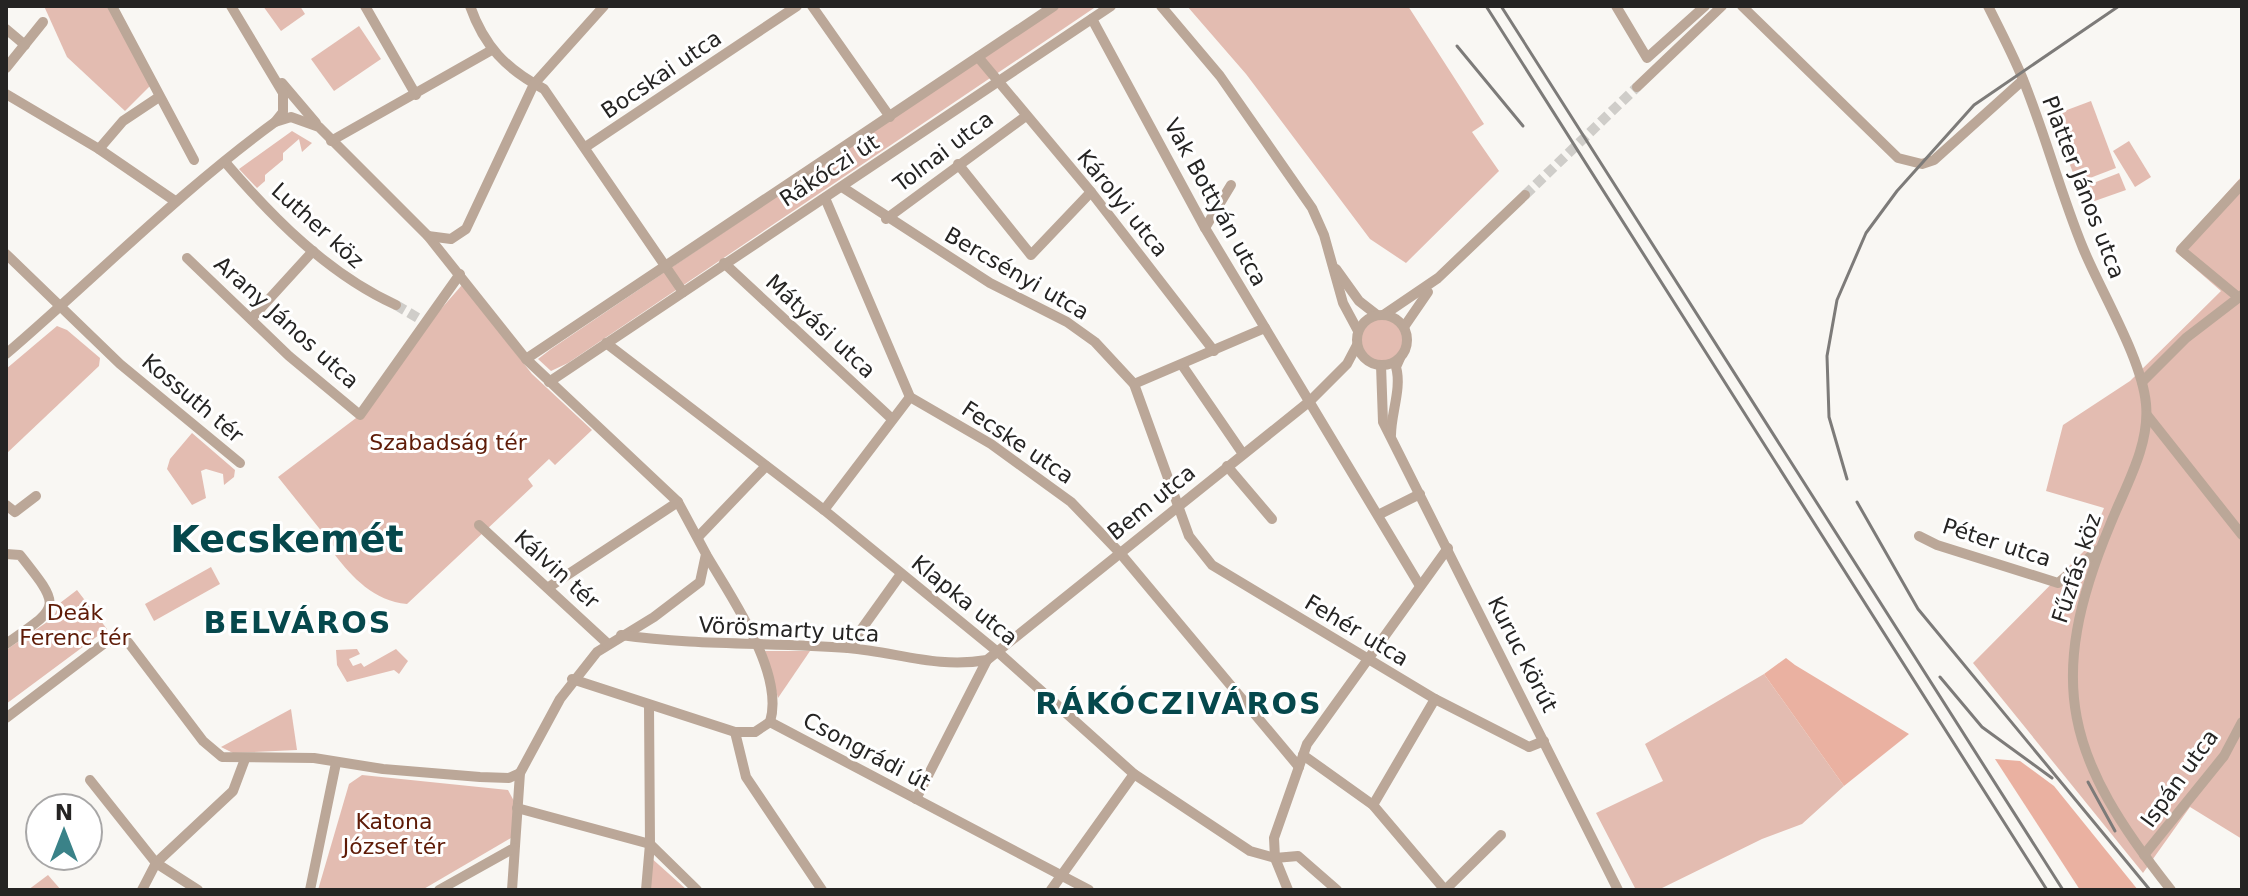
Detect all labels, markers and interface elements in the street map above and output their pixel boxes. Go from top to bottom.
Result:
street label: Bocskai utca [597,25,726,124]
street label: Platter János utca [2037,92,2130,282]
street label: Tolnai utca [888,106,998,197]
street label: Vak Bottyán utca [1159,114,1272,290]
street label: Rákóczi út [775,129,884,212]
street label: Károlyi utca [1072,145,1173,262]
street label: Luther köz [267,178,369,273]
street label: Bercsényi utca [940,222,1093,325]
street label: Arany János utca [209,251,364,394]
street label: Mátyási utca [761,269,880,383]
street label: Kossuth tér [137,349,249,449]
street label: Fecske utca [957,396,1078,489]
park label: Szabadság tér [369,430,528,455]
street label: Bem utca [1103,460,1200,545]
street label: Fűzfás köz [2047,510,2106,626]
street label: Péter utca [1940,513,2054,572]
district label: Kecskemét [170,517,404,561]
street label: Kálvin tér [509,525,605,614]
street label: Klapka utca [907,550,1023,651]
street label: Fehér utca [1300,590,1413,671]
street label: Kuruc körút [1483,592,1563,717]
park label: Deák Ferenc tér [19,600,132,650]
district label: BELVÁROS [204,605,392,640]
street label: Vörösmarty utca [698,612,880,647]
district label: RÁKÓCZIVÁROS [1035,685,1323,721]
street label: Csongrádi út [799,707,935,796]
street label: Ispán utca [2136,725,2223,832]
north arrow [24,792,104,872]
text: N [55,800,73,825]
park label: Katona József tér [341,809,446,859]

